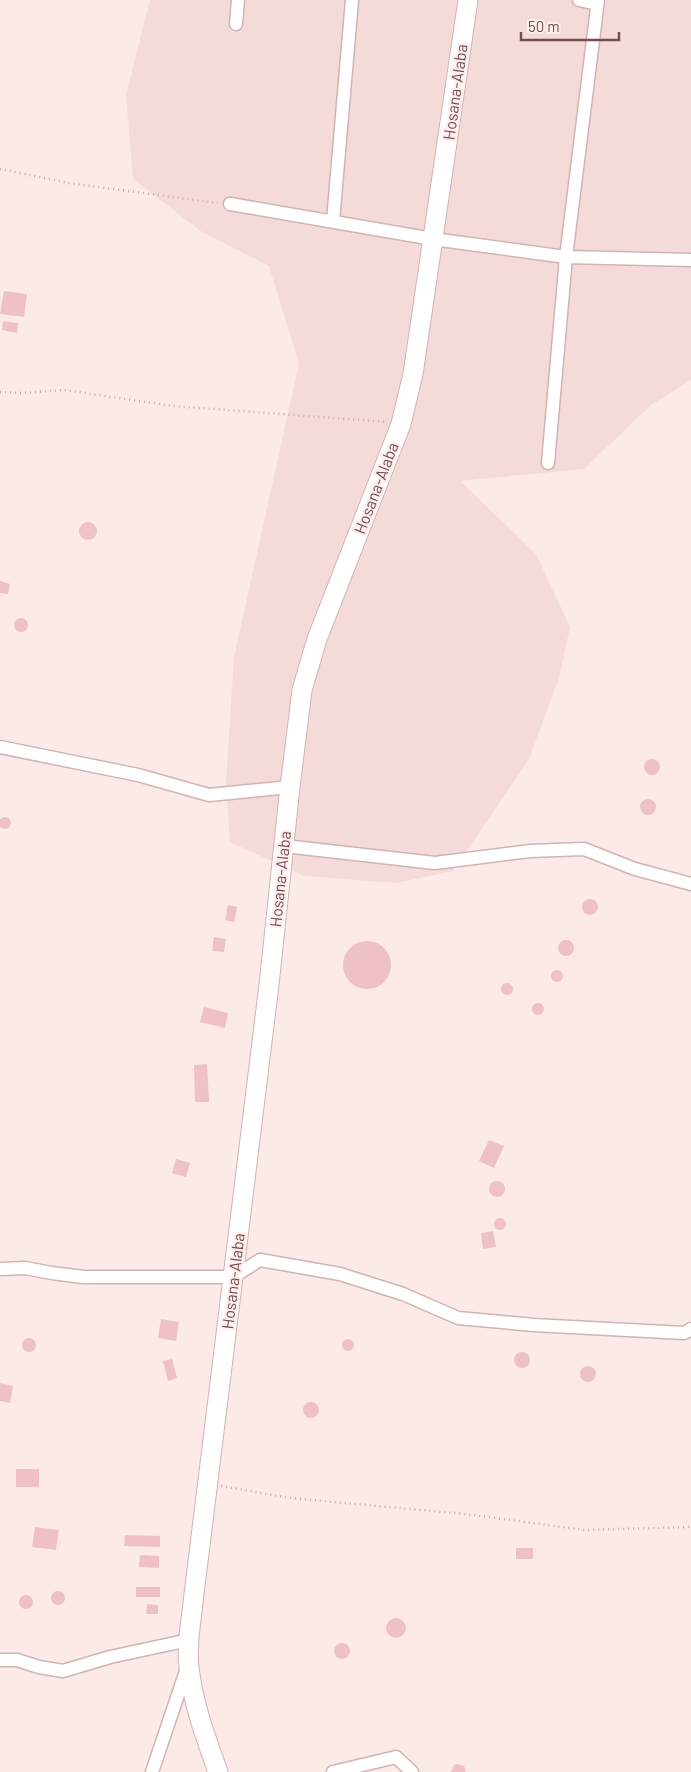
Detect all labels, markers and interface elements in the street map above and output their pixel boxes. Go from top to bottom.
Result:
scale bar [521,10,618,42]
text: 50 m [528,17,560,35]
street label: Hosana-Alaba [438,43,471,141]
street label: Hosana-Alaba [349,439,402,536]
street label: Hosana-Alaba [265,830,294,928]
street label: Hosana-Alaba [217,1232,248,1330]

